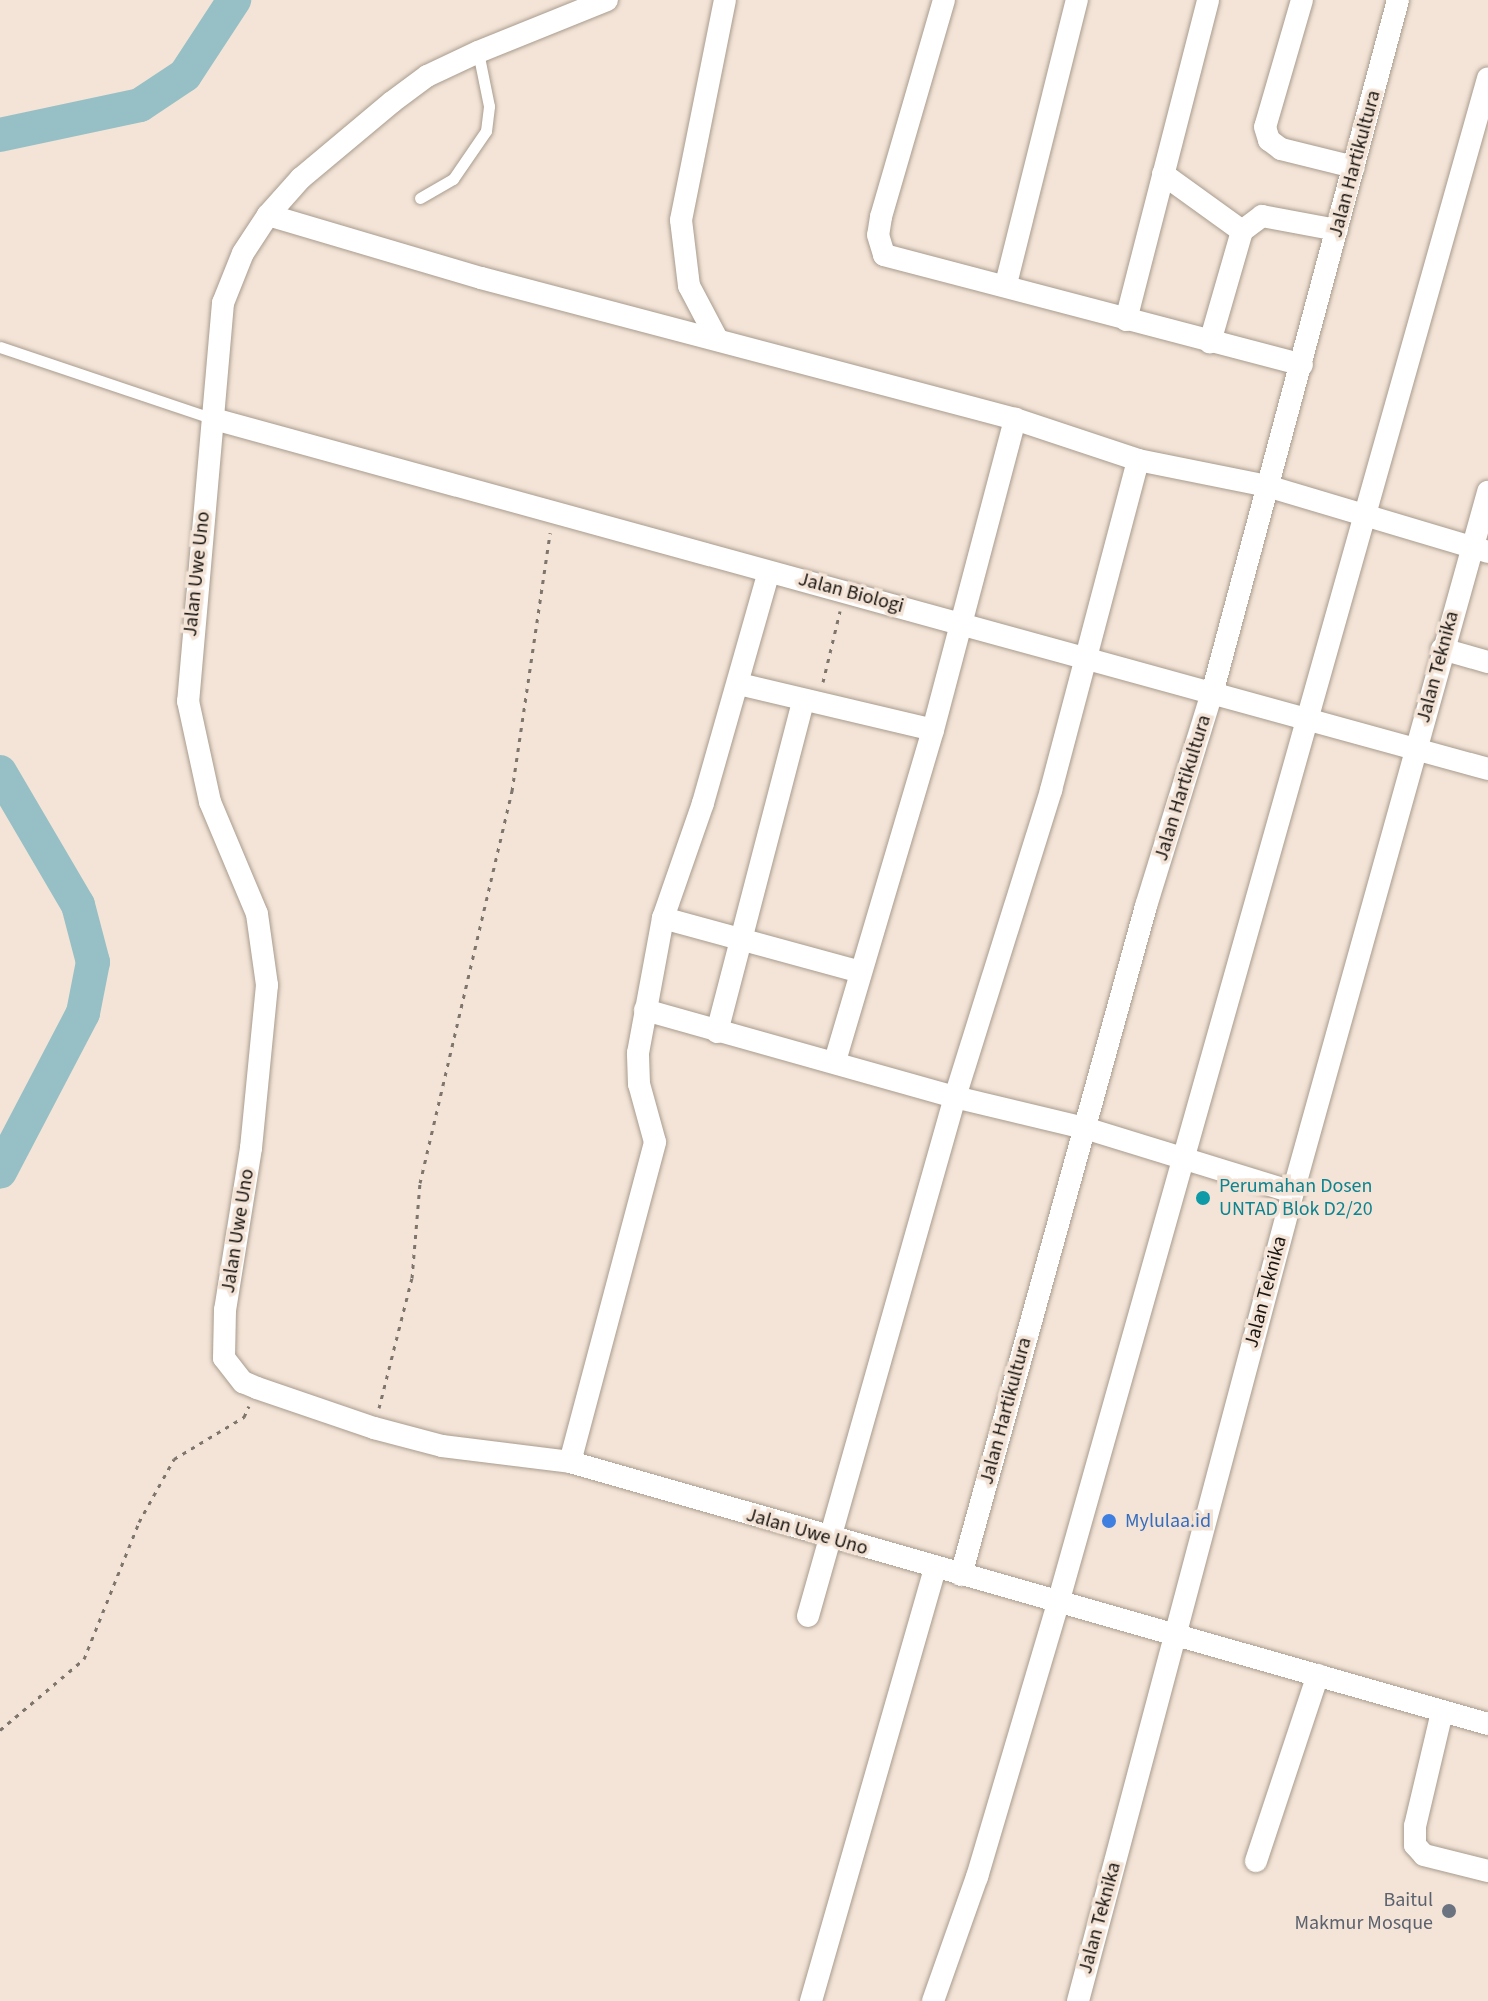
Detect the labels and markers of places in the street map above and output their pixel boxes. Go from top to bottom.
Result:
place label: Perumahan Dosen UNTAD Blok D2/20 [1219,1174,1373,1221]
marker: Perumahan Dosen UNTAD Blok D2/20 [1194,1189,1212,1207]
place label: Mylulaa.id [1125,1509,1211,1533]
marker: Mylulaa.id [1100,1512,1118,1530]
place label: Baitul Makmur Mosque [1294,1888,1433,1935]
marker: Baitul Makmur Mosque [1440,1902,1458,1920]

